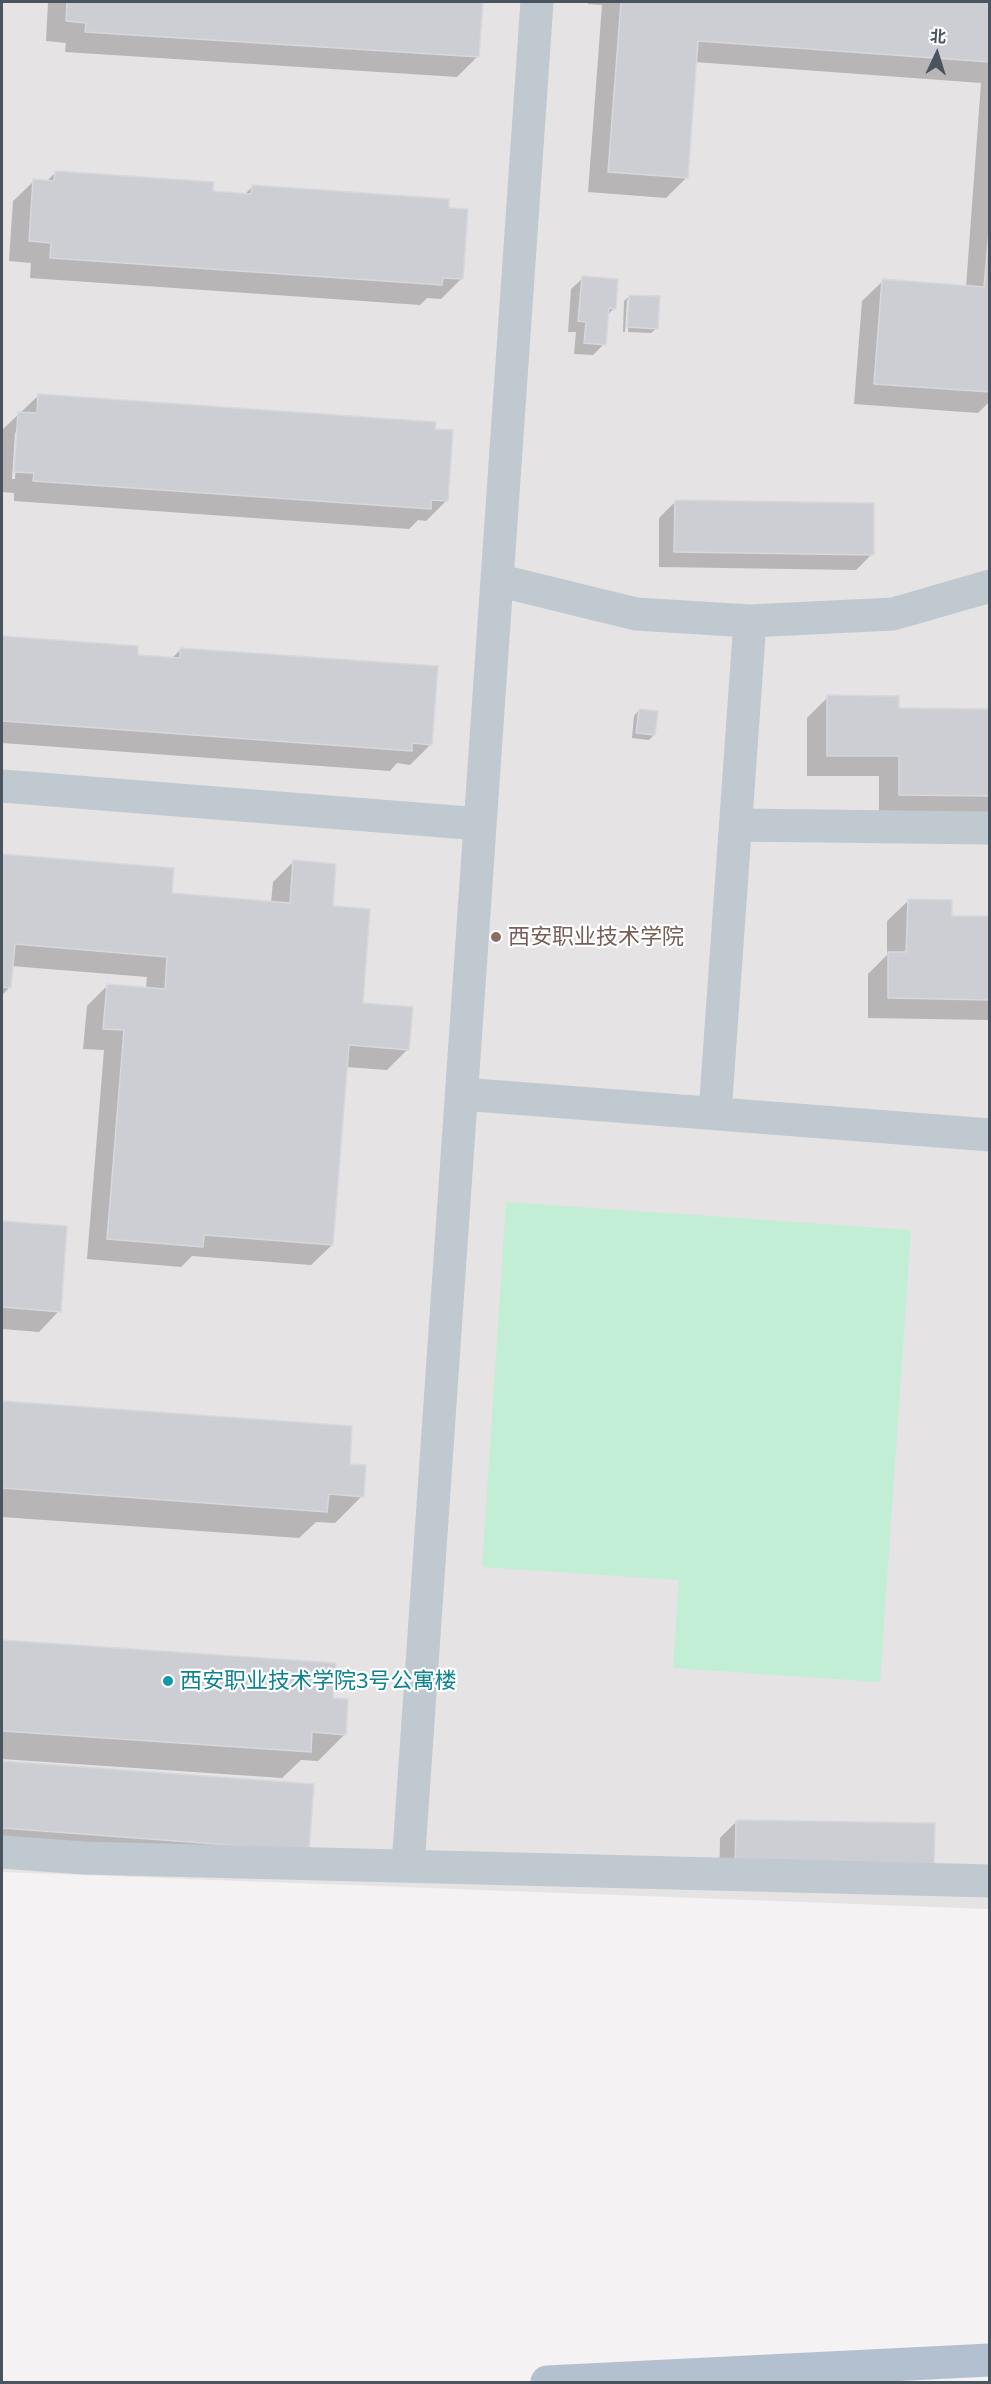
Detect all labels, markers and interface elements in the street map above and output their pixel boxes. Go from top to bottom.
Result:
north arrow [907,24,967,84]
text: 北 [930,26,947,46]
place label: 西安职业技术学院 [508,924,684,950]
marker: 西安职业技术学院 [489,930,503,944]
place label: 西安职业技术学院3号公寓楼 [180,1668,457,1694]
marker: 西安职业技术学院3号公寓楼 [161,1674,175,1688]

